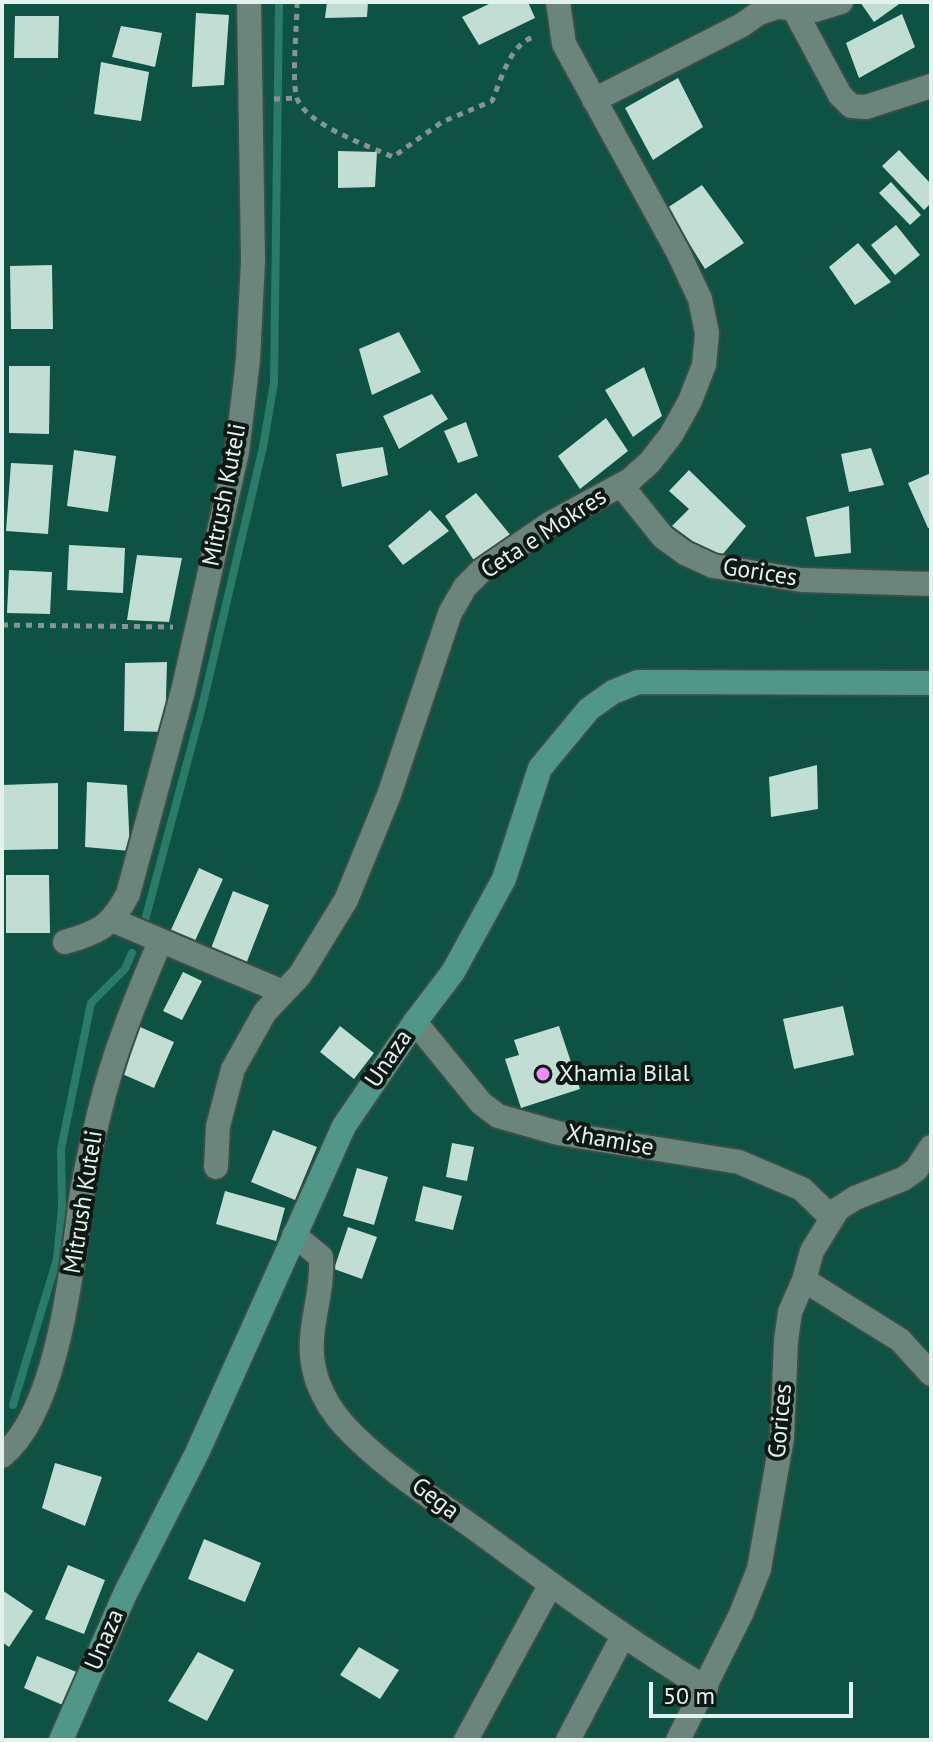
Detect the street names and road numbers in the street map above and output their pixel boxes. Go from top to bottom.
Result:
street label: Mitrush Kuteli [197,421,253,569]
street label: Ceta e Mokres [476,483,612,585]
street label: Gorices [721,553,799,593]
street label: Unaza [359,1025,419,1093]
street label: Xhamise [564,1119,656,1163]
street label: Mitrush Kuteli [58,1128,110,1276]
street label: Gorices [763,1383,799,1459]
street label: Gega [406,1472,464,1526]
street label: Unaza [79,1605,131,1675]

